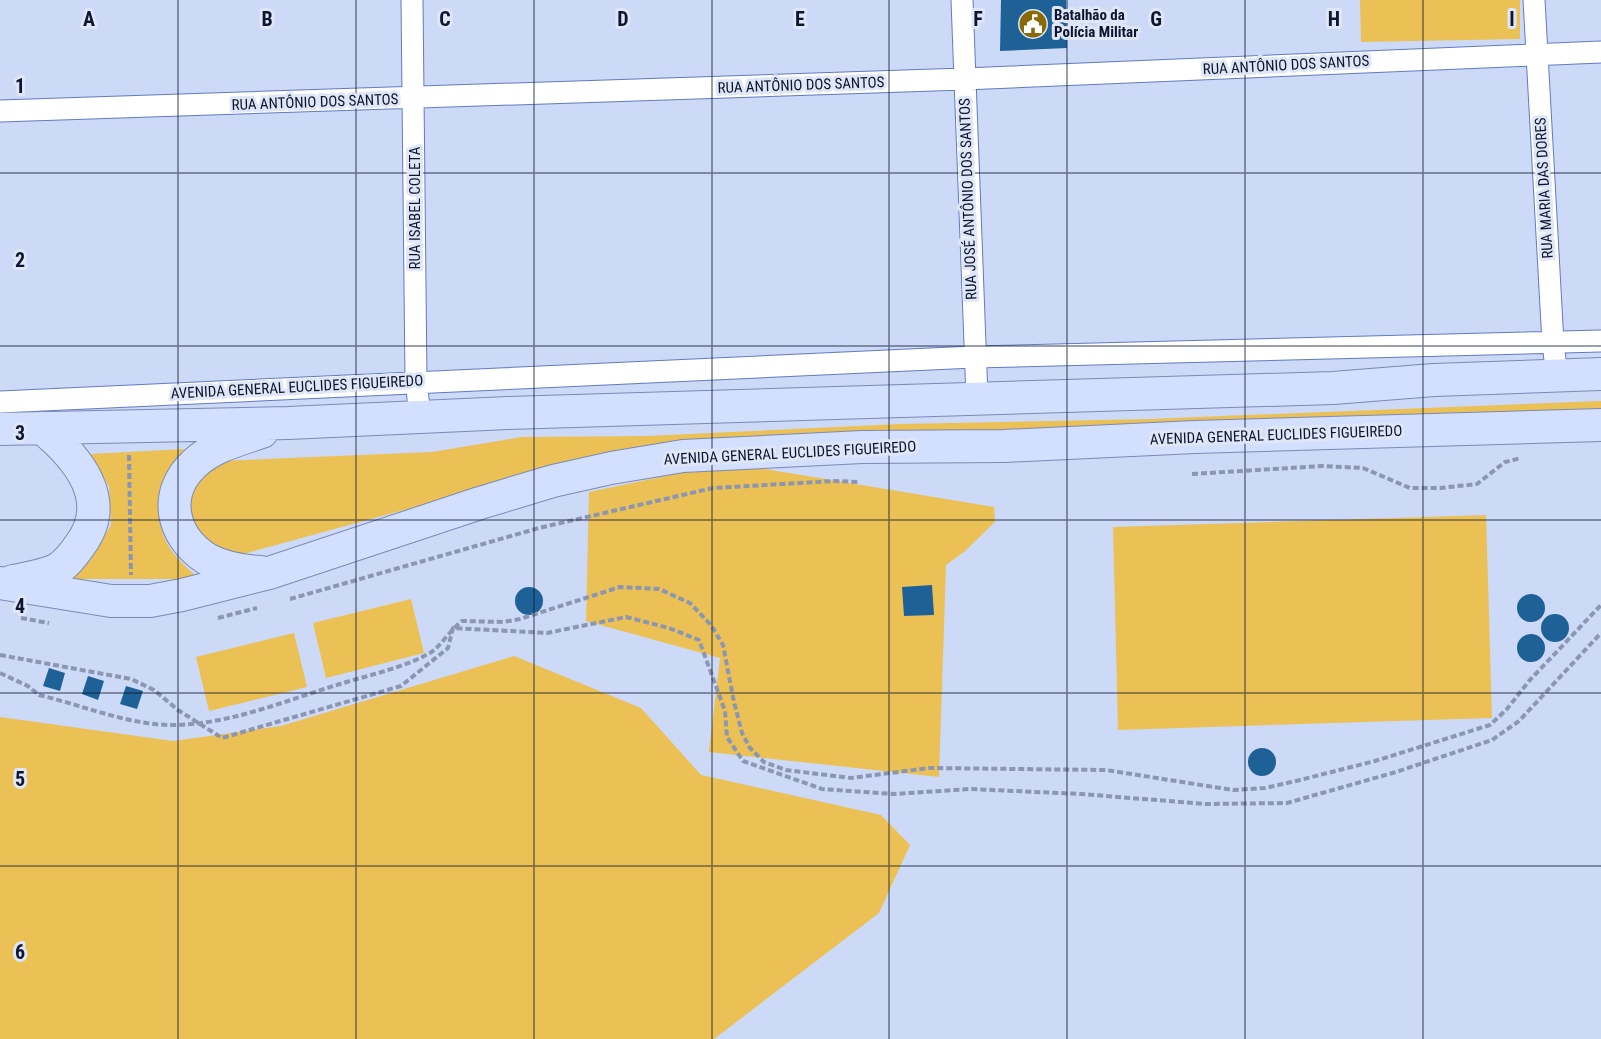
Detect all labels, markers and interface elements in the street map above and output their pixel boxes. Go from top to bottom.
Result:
place label: Batalhão da Polícia Militar [1054,6,1138,41]
text: A [83,7,95,31]
text: B [261,7,273,31]
text: C [439,7,451,31]
text: D [617,7,629,31]
text: E [795,7,805,31]
text: F [973,7,983,31]
text: G [1150,7,1162,31]
text: H [1328,7,1340,31]
text: I [1509,7,1515,31]
public building icon: Batalhão da Polícia Militar [1017,8,1049,40]
street label: RUA ANTÔNIO DOS SANTOS [1202,52,1370,78]
street label: RUA ANTÔNIO DOS SANTOS [717,73,885,97]
text: 1 [15,74,25,98]
street label: RUA ANTÔNIO DOS SANTOS [231,90,399,114]
street label: RUA JOSÉ ANTÔNIO DOS SANTOS [955,98,981,300]
street label: RUA MARIA DAS DORES [1531,117,1557,259]
street label: RUA ISABEL COLETA [406,146,424,269]
text: 2 [15,248,25,272]
street label: AVENIDA GENERAL EUCLIDES FIGUEIREDO [170,371,424,403]
text: 3 [15,421,25,445]
street label: AVENIDA GENERAL EUCLIDES FIGUEIREDO [1149,422,1403,448]
street label: AVENIDA GENERAL EUCLIDES FIGUEIREDO [663,437,917,469]
text: 4 [15,594,25,618]
text: 5 [15,767,25,791]
text: 6 [15,940,25,964]

